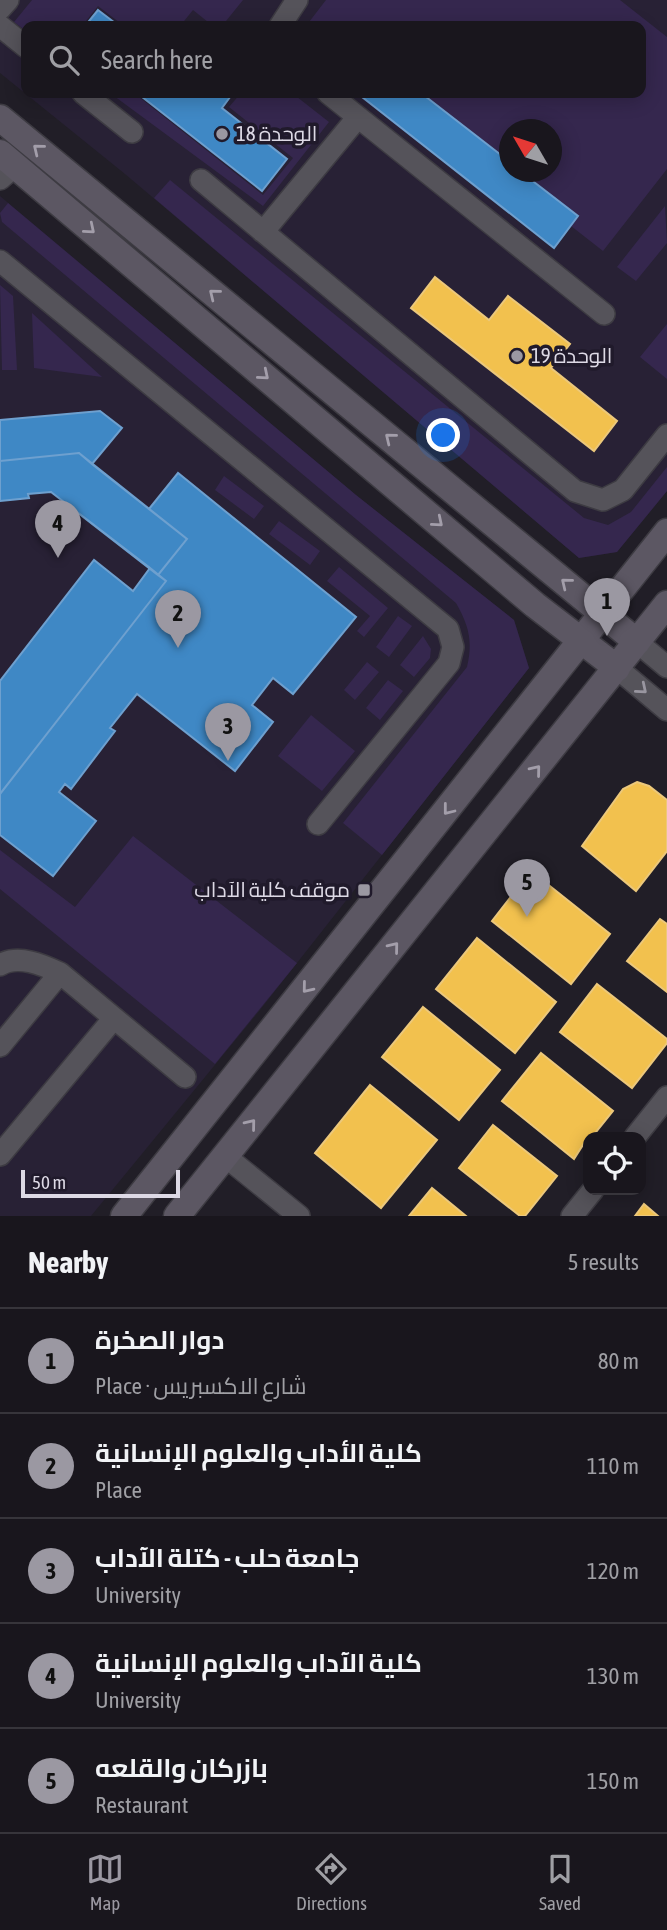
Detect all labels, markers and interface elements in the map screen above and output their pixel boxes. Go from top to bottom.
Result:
search box [21,21,646,98]
icon: search [45,41,83,79]
text: Search here [101,45,213,75]
north arrow [499,119,562,182]
place label: الوحدة 18 [236,121,317,146]
marker: الوحدة 18 [214,126,230,142]
one-way arrow [34,145,46,158]
one-way arrow [82,221,95,233]
one-way arrow [210,290,223,302]
place label: الوحدة 19 [531,343,612,368]
marker: الوحدة 19 [509,348,525,364]
one-way arrow [256,367,268,380]
your location [426,418,460,452]
one-way arrow [385,434,397,447]
pin: 4 [35,500,81,558]
one-way arrow [429,514,442,526]
pin: 1 [584,578,630,636]
one-way arrow [561,579,574,591]
pin: 2 [155,590,201,648]
one-way arrow [633,681,646,693]
pin: 3 [205,703,251,761]
one-way arrow [527,765,540,777]
one-way arrow [444,802,457,814]
pin: 5 [504,859,550,917]
place label: موقف كلية الآداب [194,877,350,902]
marker: موقف كلية الآداب [356,882,372,898]
one-way arrow [385,943,398,955]
one-way arrow [303,979,315,992]
one-way arrow [242,1120,255,1132]
map controls [583,1132,646,1195]
button: locate [583,1132,646,1195]
scale bar [21,1167,180,1199]
text: 50 m [32,1171,66,1193]
text: Nearby [28,1245,108,1279]
text: 5 results [568,1249,639,1275]
text: دوار الصخرة [95,1325,224,1355]
text: 1 [46,1348,56,1374]
text: 80 m [598,1348,639,1374]
text: Place · شارع الاكسبريس [95,1373,306,1399]
text: كلية الأداب والعلوم الإنسانية [95,1438,422,1468]
text: 2 [46,1453,56,1479]
text: 110 m [587,1453,639,1479]
text: Place [95,1477,142,1503]
text: جامعة حلب - كتلة الآداب [95,1543,360,1573]
text: 3 [46,1558,56,1584]
text: 120 m [587,1558,639,1584]
text: University [95,1582,181,1608]
text: كلية الآداب والعلوم الإنسانية [95,1648,422,1678]
text: 4 [46,1663,56,1689]
text: 130 m [587,1663,639,1689]
text: University [95,1687,181,1713]
text: بازركان والقلعه [95,1753,268,1783]
text: 5 [46,1768,56,1794]
text: 150 m [587,1768,639,1794]
text: Restaurant [95,1792,188,1818]
tab: Map [86,1850,124,1914]
tab: Directions [296,1850,367,1914]
tab: Saved [539,1850,581,1914]

